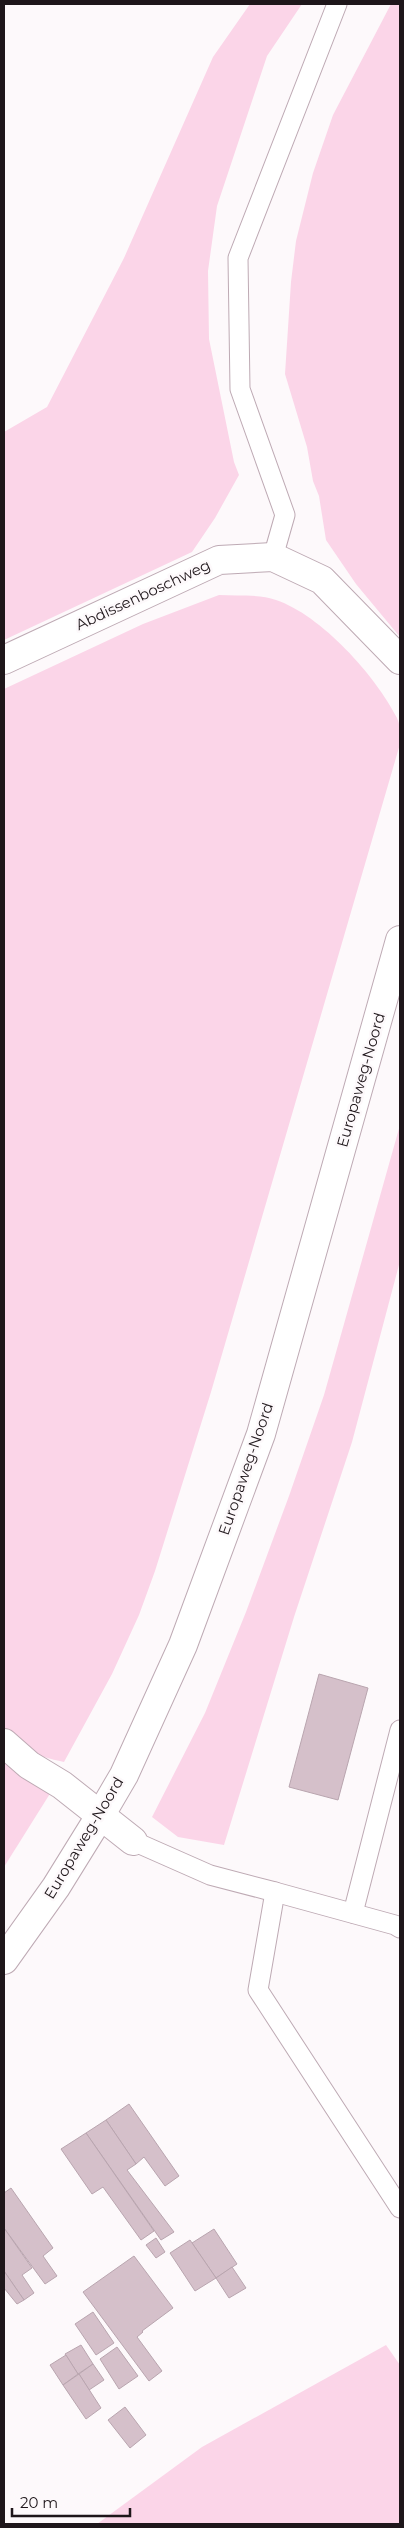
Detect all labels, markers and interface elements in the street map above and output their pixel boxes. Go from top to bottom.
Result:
street label: Abdissenboschweg [72,555,213,634]
street label: Europaweg-Noord [332,1010,389,1149]
street label: Europaweg-Noord [214,1400,277,1538]
street label: Europaweg-Noord [40,1773,128,1902]
scale bar [12,2486,130,2518]
text: 20 m [20,2493,58,2512]

